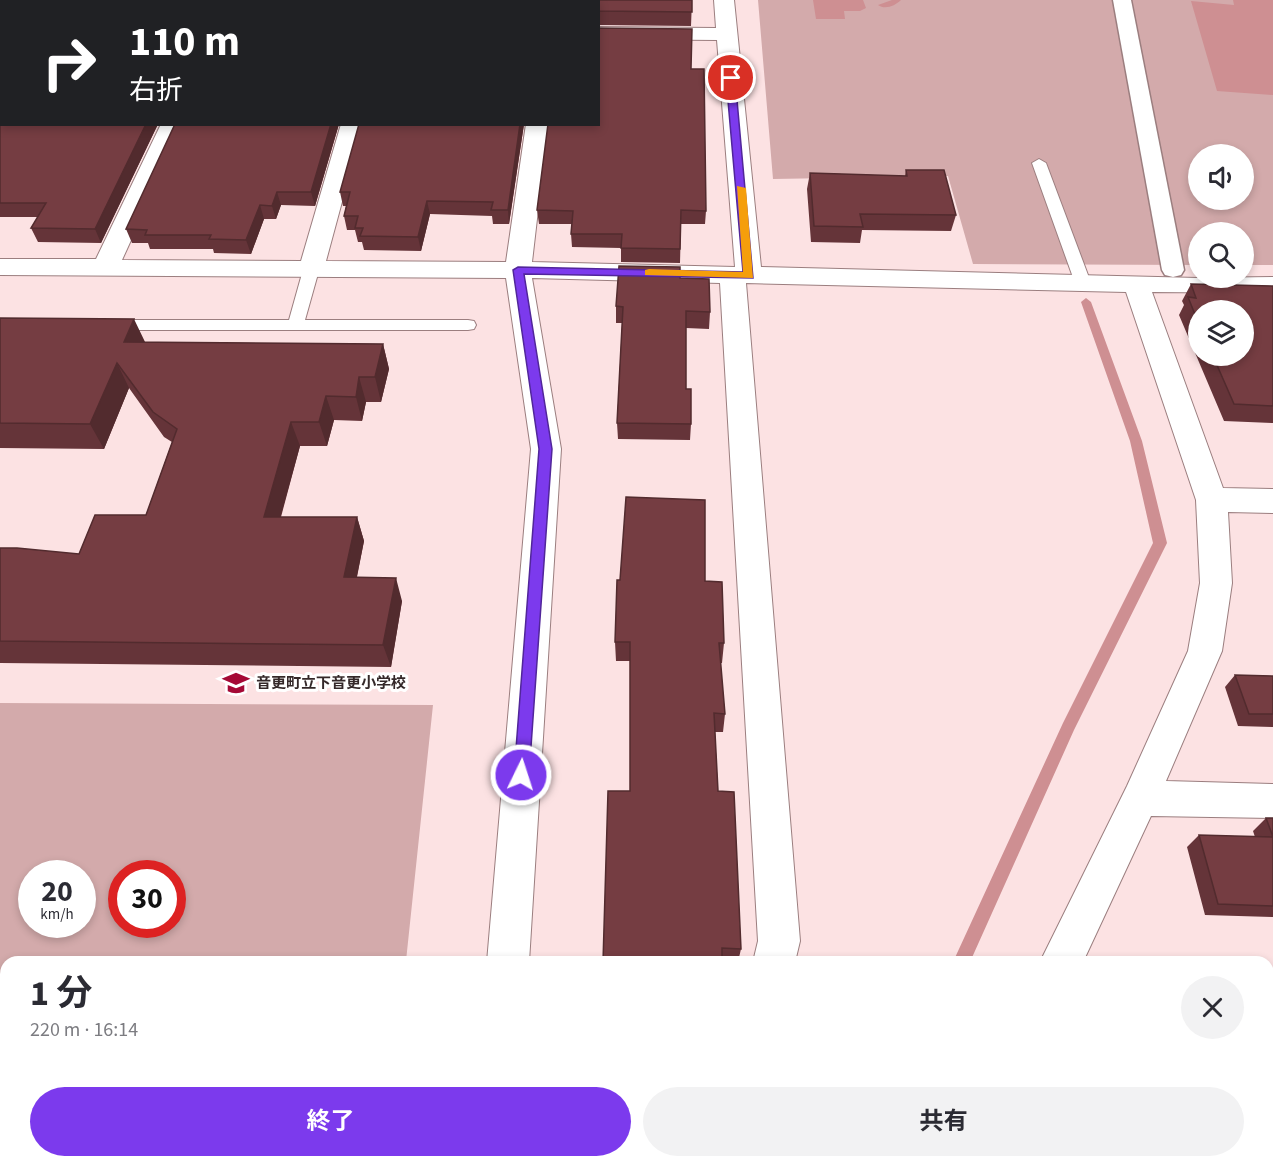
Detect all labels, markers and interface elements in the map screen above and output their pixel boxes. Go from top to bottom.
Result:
text: 110 m [129,12,240,72]
icon: right [30,24,108,102]
pin [705,52,756,103]
icon: arrive [714,61,747,94]
text: 右折 [129,71,183,110]
map controls [1188,144,1254,366]
button: sound [1188,144,1254,210]
button: search [1188,222,1254,288]
button: layers [1188,300,1254,366]
school or university icon: 音更町立下音更小学校 [221,668,251,698]
place label: 音更町立下音更小学校 [256,673,406,694]
position arrow [489,743,553,807]
speed limit sign: 30 [108,860,186,938]
text: 20 [41,870,73,913]
text: km/h [40,904,74,925]
text: 1 分 [30,968,92,1019]
button: close [1181,976,1244,1039]
text: 220 m · 16:14 [30,1016,138,1044]
button: 終了 [30,1087,631,1156]
button: 共有 [643,1087,1244,1156]

